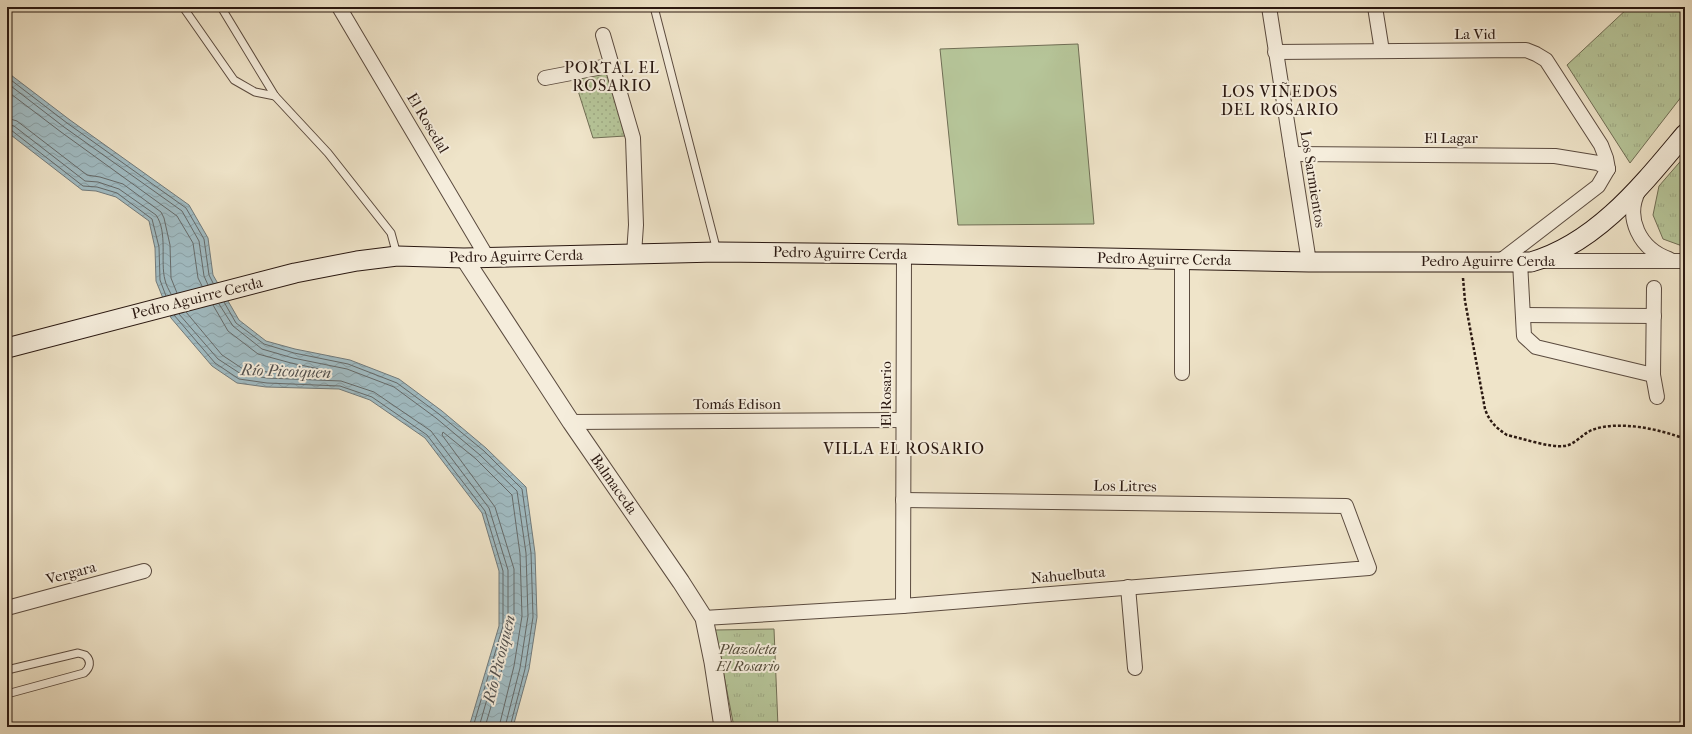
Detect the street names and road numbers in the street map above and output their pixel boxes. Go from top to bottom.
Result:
street label: La Vid [1454,25,1497,43]
street label: El Rosedal [403,90,453,156]
street label: Los Sarmientos [1296,129,1330,229]
street label: El Lagar [1424,129,1479,147]
street label: Pedro Aguirre Cerda [773,243,908,263]
street label: Pedro Aguirre Cerda [449,246,584,266]
street label: Pedro Aguirre Cerda [1097,249,1232,269]
street label: Pedro Aguirre Cerda [1421,252,1556,270]
street label: Pedro Aguirre Cerda [130,273,265,323]
street label: El Rosario [877,361,895,427]
street label: Tomás Edison [693,395,781,413]
street label: Balmaceda [587,450,642,518]
street label: Los Litres [1093,476,1157,496]
street label: Vergara [43,557,99,589]
street label: Nahuelbuta [1030,563,1107,587]

